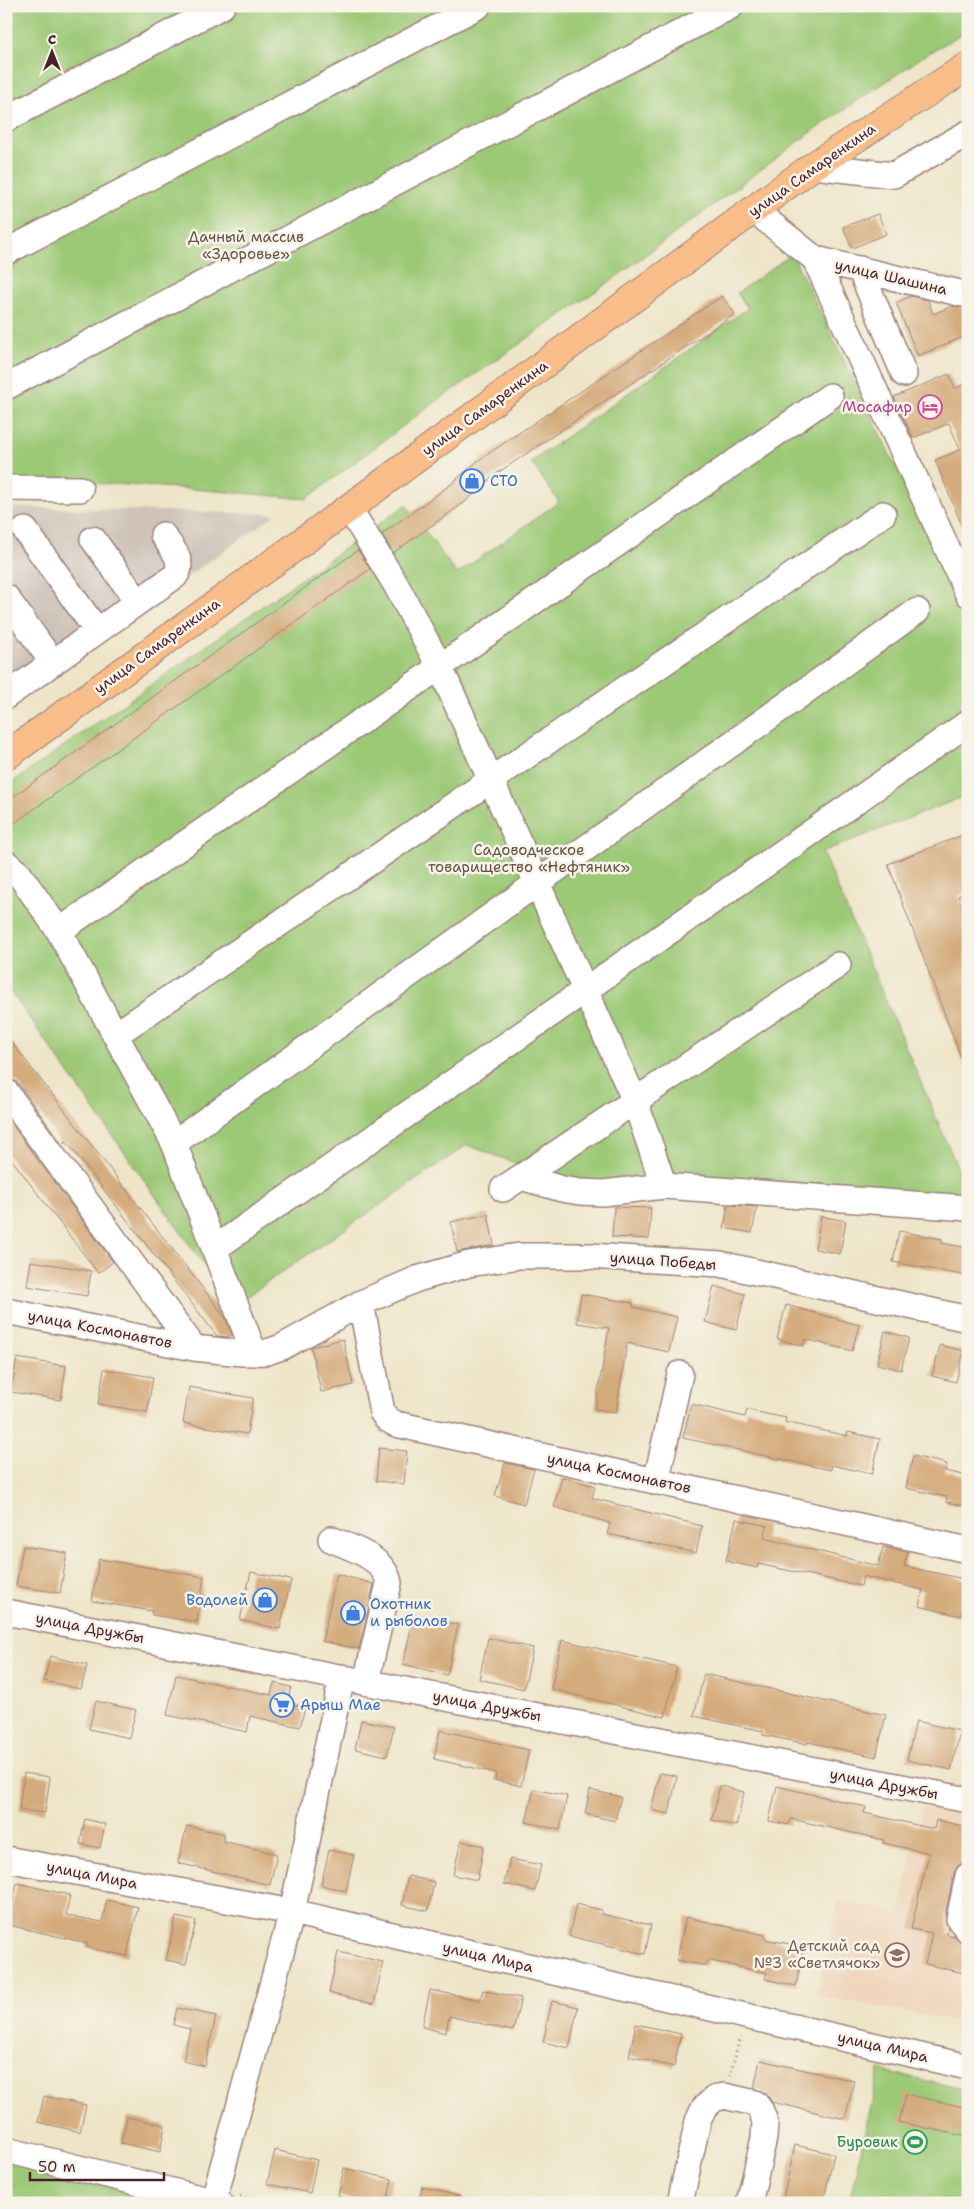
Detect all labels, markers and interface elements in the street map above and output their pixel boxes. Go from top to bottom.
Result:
north arrow [28,28,78,78]
text: С [48,30,56,48]
street label: улица Самаренкина [744,118,880,222]
park label: Дачный массив «Здоровье» [188,227,304,264]
street label: улица Шашина [833,254,950,300]
street label: улица Самаренкина [418,355,553,460]
hotel icon: Мосафир [917,394,943,420]
place label: Мосафир [842,397,912,417]
shop icon: СТО [459,468,485,494]
place label: СТО [490,471,518,491]
street label: улица Самаренкина [90,593,225,698]
park label: Садоводческое товарищество «Нефтяник» [428,840,630,877]
street label: улица Победы [609,1247,717,1275]
street label: улица Космонавтов [26,1305,174,1353]
street label: улица Космонавтов [545,1448,693,1498]
shop icon: Водолей [252,1587,278,1613]
place label: Водолей [186,1590,248,1610]
place label: Охотник и рыболов [370,1594,448,1631]
shop icon: Охотник и рыболов [340,1600,366,1626]
street label: улица Дружбы [34,1608,146,1648]
street label: улица Дружбы [431,1686,543,1726]
supermarket icon: Арыш Мае [269,1692,295,1718]
place label: Арыш Мае [300,1695,381,1715]
street label: улица Дружбы [828,1764,940,1804]
street label: улица Мира [45,1856,140,1894]
place label: Детский сад №3 «Светлячок» [754,1936,880,1973]
street label: улица Мира [441,1937,536,1977]
school or university icon: Детский сад №3 «Светлячок» [884,1942,910,1968]
street label: улица Мира [836,2027,931,2067]
sports icon: Буровик [902,2129,928,2155]
place label: Буровик [836,2132,898,2152]
scale bar [30,2149,164,2181]
text: 50 m [38,2157,76,2177]

